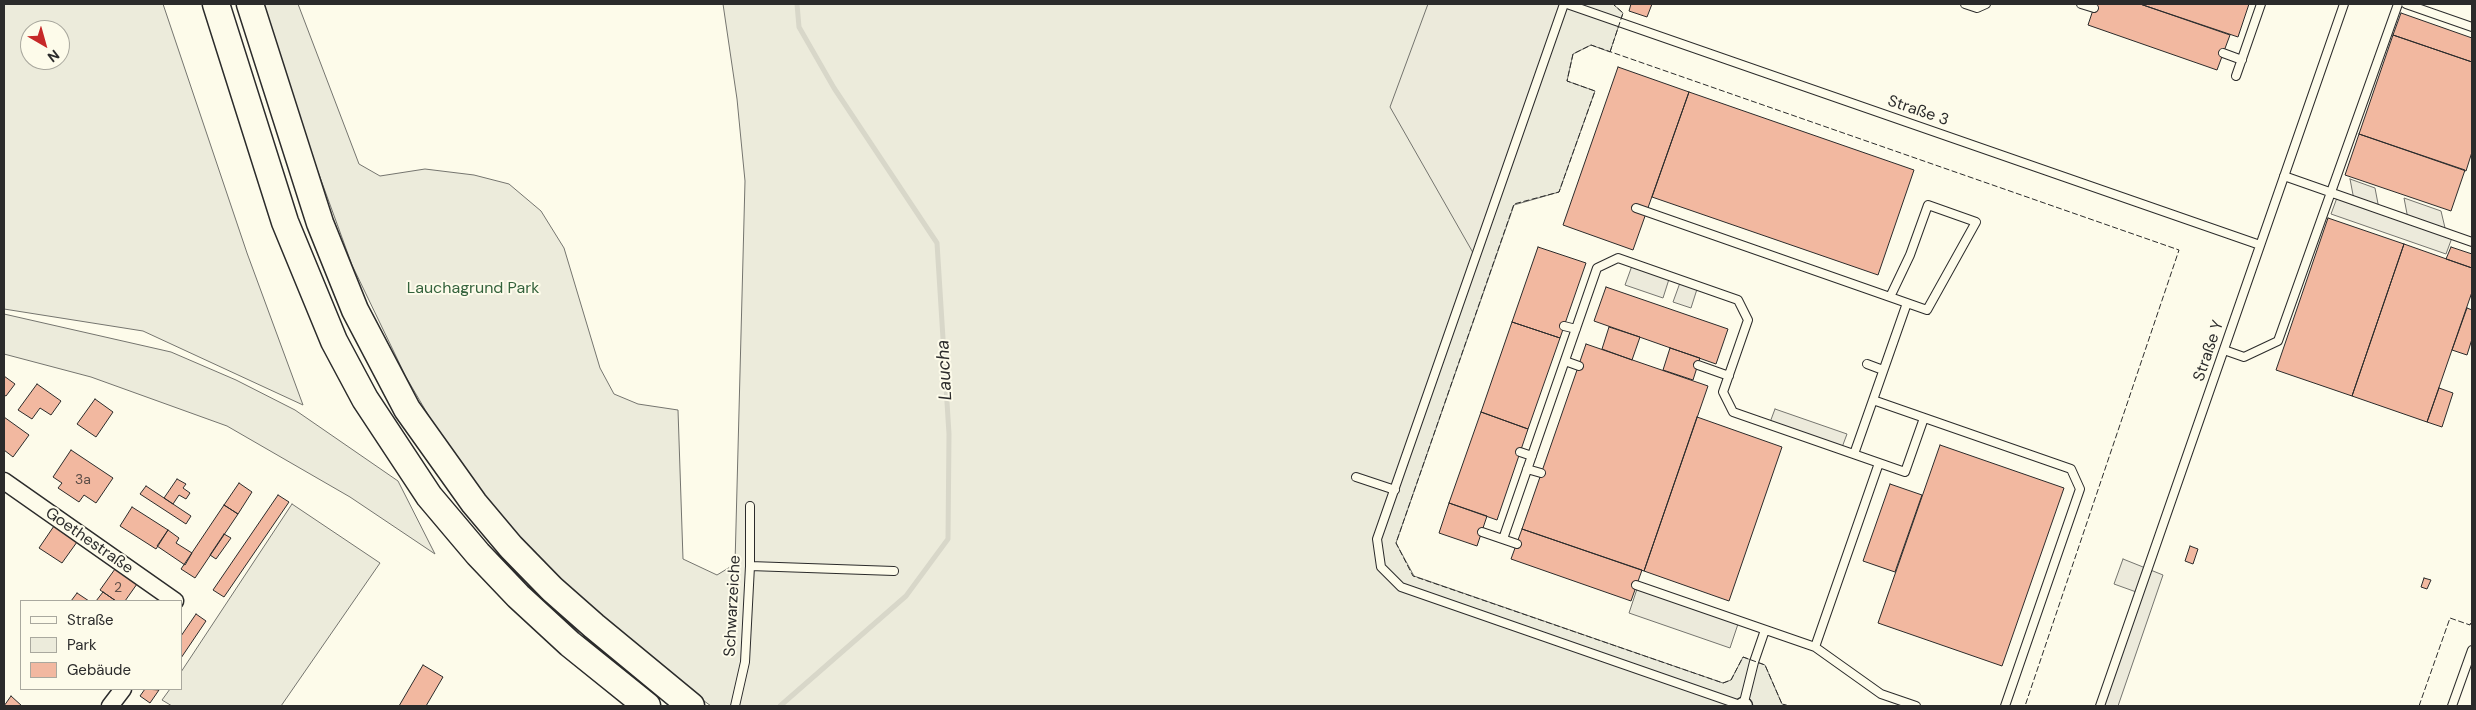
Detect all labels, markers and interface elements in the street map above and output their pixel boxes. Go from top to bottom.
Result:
north arrow [20,20,70,70]
text: N [44,46,63,66]
street label: Straße 3 [1885,92,1951,130]
park label: Lauchagrund Park [407,279,539,299]
street label: Straße Y [2190,318,2228,384]
water label: Laucha [933,339,957,401]
house number: 3a [75,472,91,488]
street label: Goethestraße [41,504,137,578]
street label: Schwarzeiche [721,555,745,657]
house number: 2 [114,580,122,596]
legend [20,600,182,690]
text: Straße [67,610,114,630]
text: Park [67,635,97,655]
text: Gebäude [67,660,131,680]

